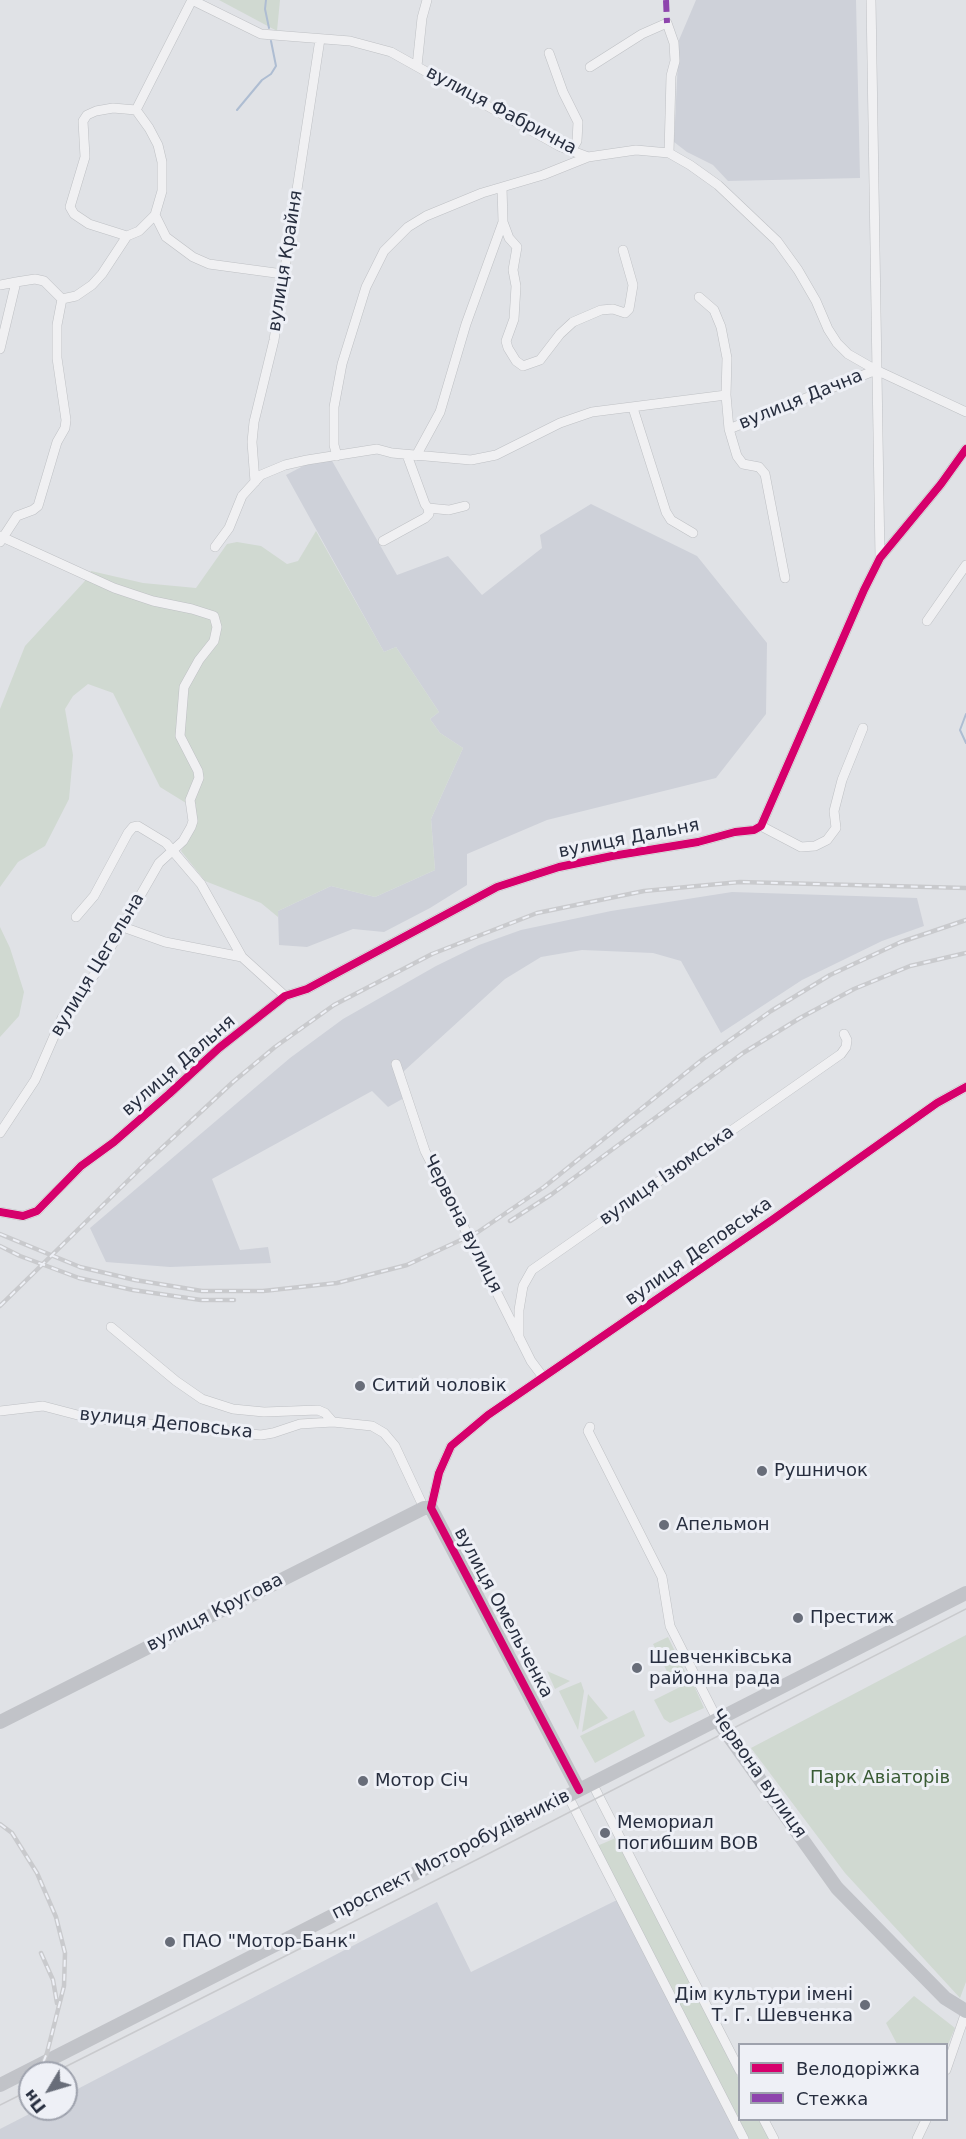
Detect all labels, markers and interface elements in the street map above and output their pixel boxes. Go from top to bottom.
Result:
street label: вулиця Фабрична [422,62,580,160]
street label: вулиця Крайня [264,189,308,333]
street label: вулиця Дачна [736,365,866,435]
street label: вулиця Дальня [557,815,701,863]
street label: вулиця Цегельна [47,889,149,1041]
street label: вулиця Дальня [118,1011,240,1121]
street label: вулиця Ізюмська [596,1121,738,1231]
street label: Червона вулиця [418,1151,506,1297]
street label: вулиця Деповська [621,1193,777,1311]
place label: Ситий чоловік [372,1375,507,1397]
marker: Ситий чоловік [353,1379,367,1393]
street label: вулиця Деповська [78,1404,254,1444]
place label: Рушничок [774,1460,868,1482]
marker: Рушничок [755,1464,769,1478]
place label: Апельмон [676,1514,770,1536]
marker: Апельмон [657,1518,671,1532]
street label: вулиця Омельченка [449,1524,557,1702]
street label: вулиця Кругова [143,1569,287,1657]
place label: Престиж [810,1607,894,1629]
marker: Престиж [791,1611,805,1625]
place label: Шевченківська районна рада [649,1647,792,1690]
marker: Шевченківська районна рада [630,1661,644,1675]
street label: Червона вулиця [705,1705,811,1843]
park label: Парк Авіаторів [810,1767,950,1789]
place label: Мотор Січ [375,1770,468,1792]
marker: Мотор Січ [356,1774,370,1788]
street label: проспект Моторобудівників [328,1785,574,1925]
place label: Мемориал погибшим ВОВ [617,1812,758,1854]
marker: Мемориал погибшим ВОВ [598,1826,612,1840]
place label: ПАО "Мотор-Банк" [182,1931,356,1953]
marker: ПАО "Мотор-Банк" [163,1935,177,1949]
place label: Дім культури імені Т. Г. Шевченка [675,1984,853,2026]
marker: Дім культури імені Т. Г. Шевченка [858,1998,872,2012]
legend [738,2043,948,2121]
text: Велодоріжка [796,2058,920,2079]
north arrow [18,2061,78,2121]
text: Пн [20,2086,50,2117]
text: Стежка [796,2088,868,2109]

